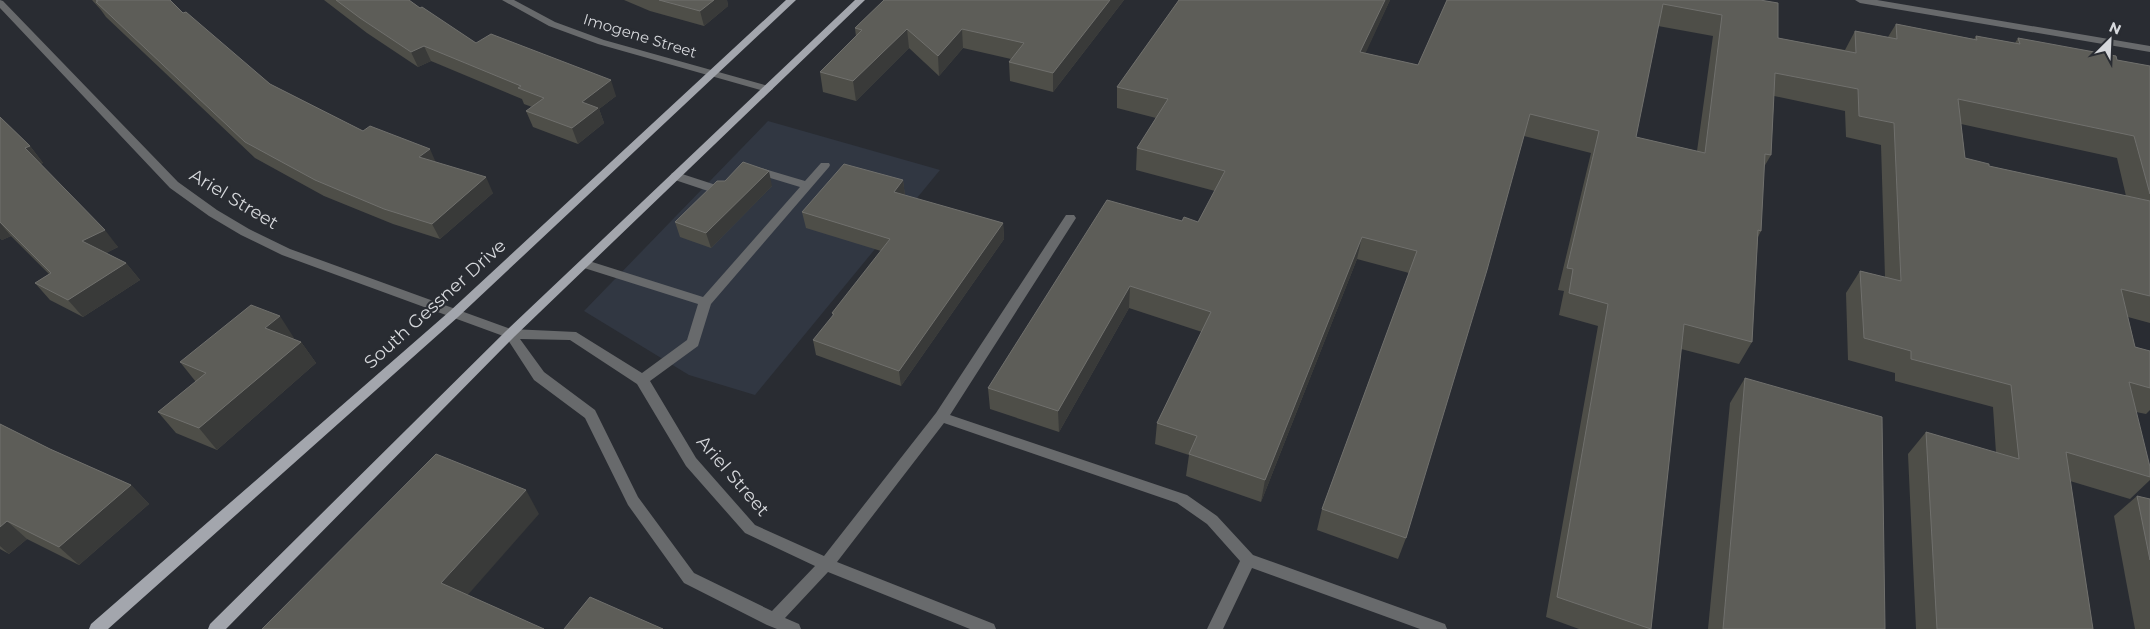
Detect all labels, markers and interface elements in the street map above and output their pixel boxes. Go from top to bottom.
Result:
street label: Imogene Street [581,9,699,62]
north arrow [2085,15,2135,65]
text: N [2106,18,2124,39]
street label: Ariel Street [186,164,282,234]
street label: South Gessner Drive [360,234,510,373]
street label: Ariel Street [692,431,774,521]

